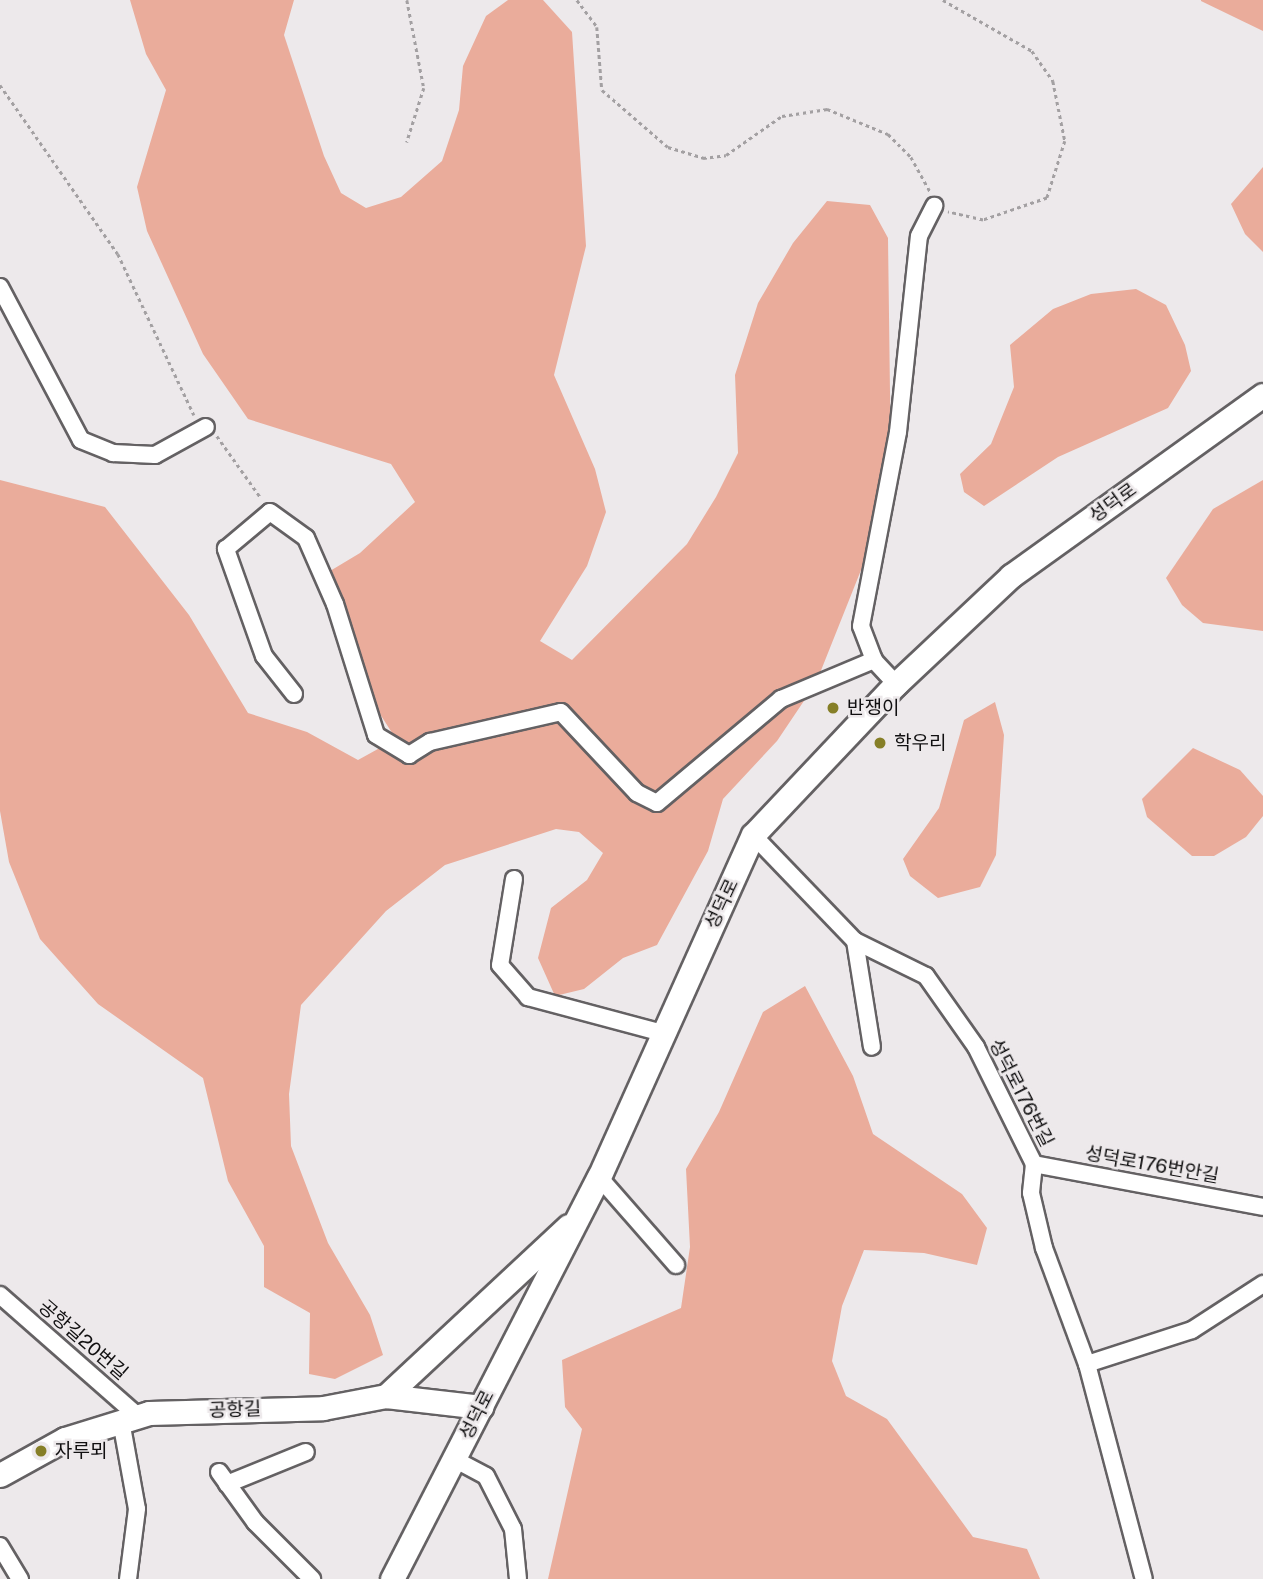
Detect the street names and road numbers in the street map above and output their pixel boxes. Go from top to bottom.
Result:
street label: 성덕로 [1085,478,1141,528]
street label: 성덕로 [701,875,743,933]
street label: 성덕로176번길 [984,1035,1058,1151]
street label: 성덕로176번안길 [1083,1142,1221,1188]
street label: 공항길20번길 [34,1295,132,1385]
street label: 성덕로 [455,1386,499,1444]
street label: 공항길 [208,1398,262,1422]

